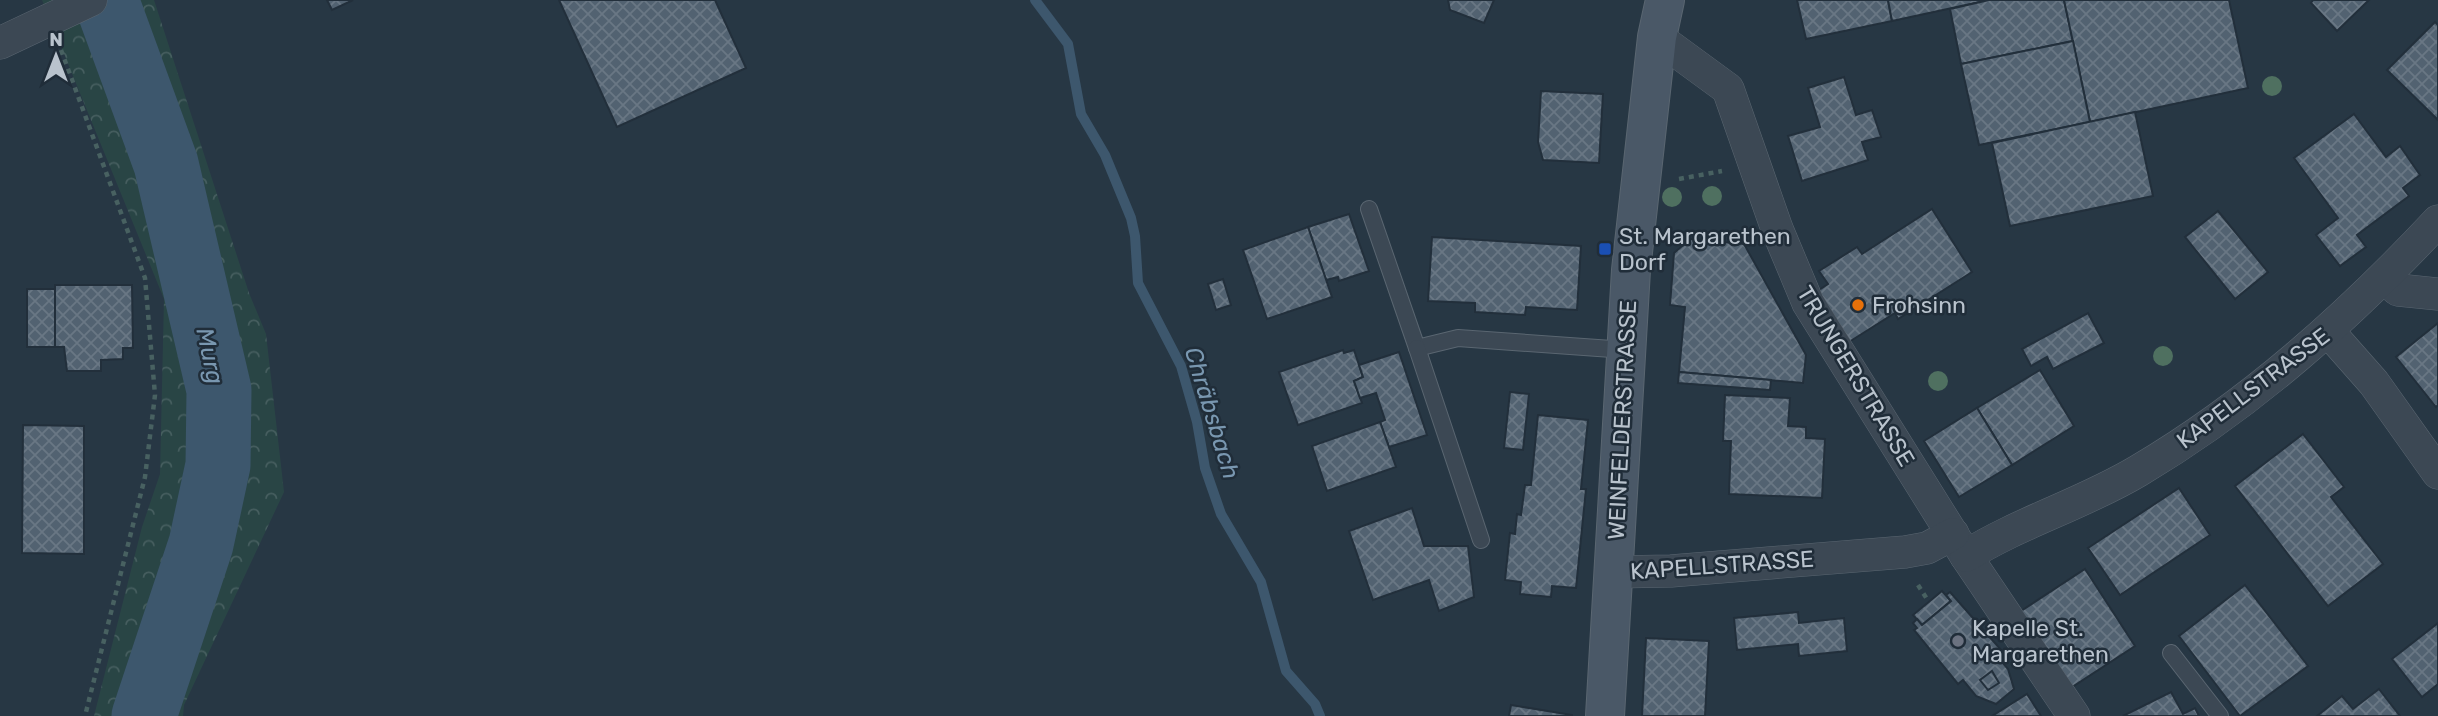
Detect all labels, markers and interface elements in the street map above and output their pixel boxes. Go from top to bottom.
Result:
north arrow [21,21,91,91]
text: N [49,28,63,51]
place label: St. Margarethen Dorf [1619,222,1791,276]
marker: St. Margarethen Dorf [1597,241,1613,257]
street label: TRUNGERSTRASSE [1791,281,1921,471]
place label: Frohsinn [1872,291,1966,319]
marker: Frohsinn [1850,297,1866,313]
street label: WEINFELDERSTRASSE [1602,299,1642,541]
street label: KAPELLSTRASSE [2171,321,2335,455]
water label: Murg [190,325,230,387]
water label: Chräbsbach [1179,344,1245,482]
street label: KAPELLSTRASSE [1629,545,1815,585]
place label: Kapelle St. Margarethen [1972,614,2109,668]
marker: Kapelle St. Margarethen [1950,633,1966,649]

